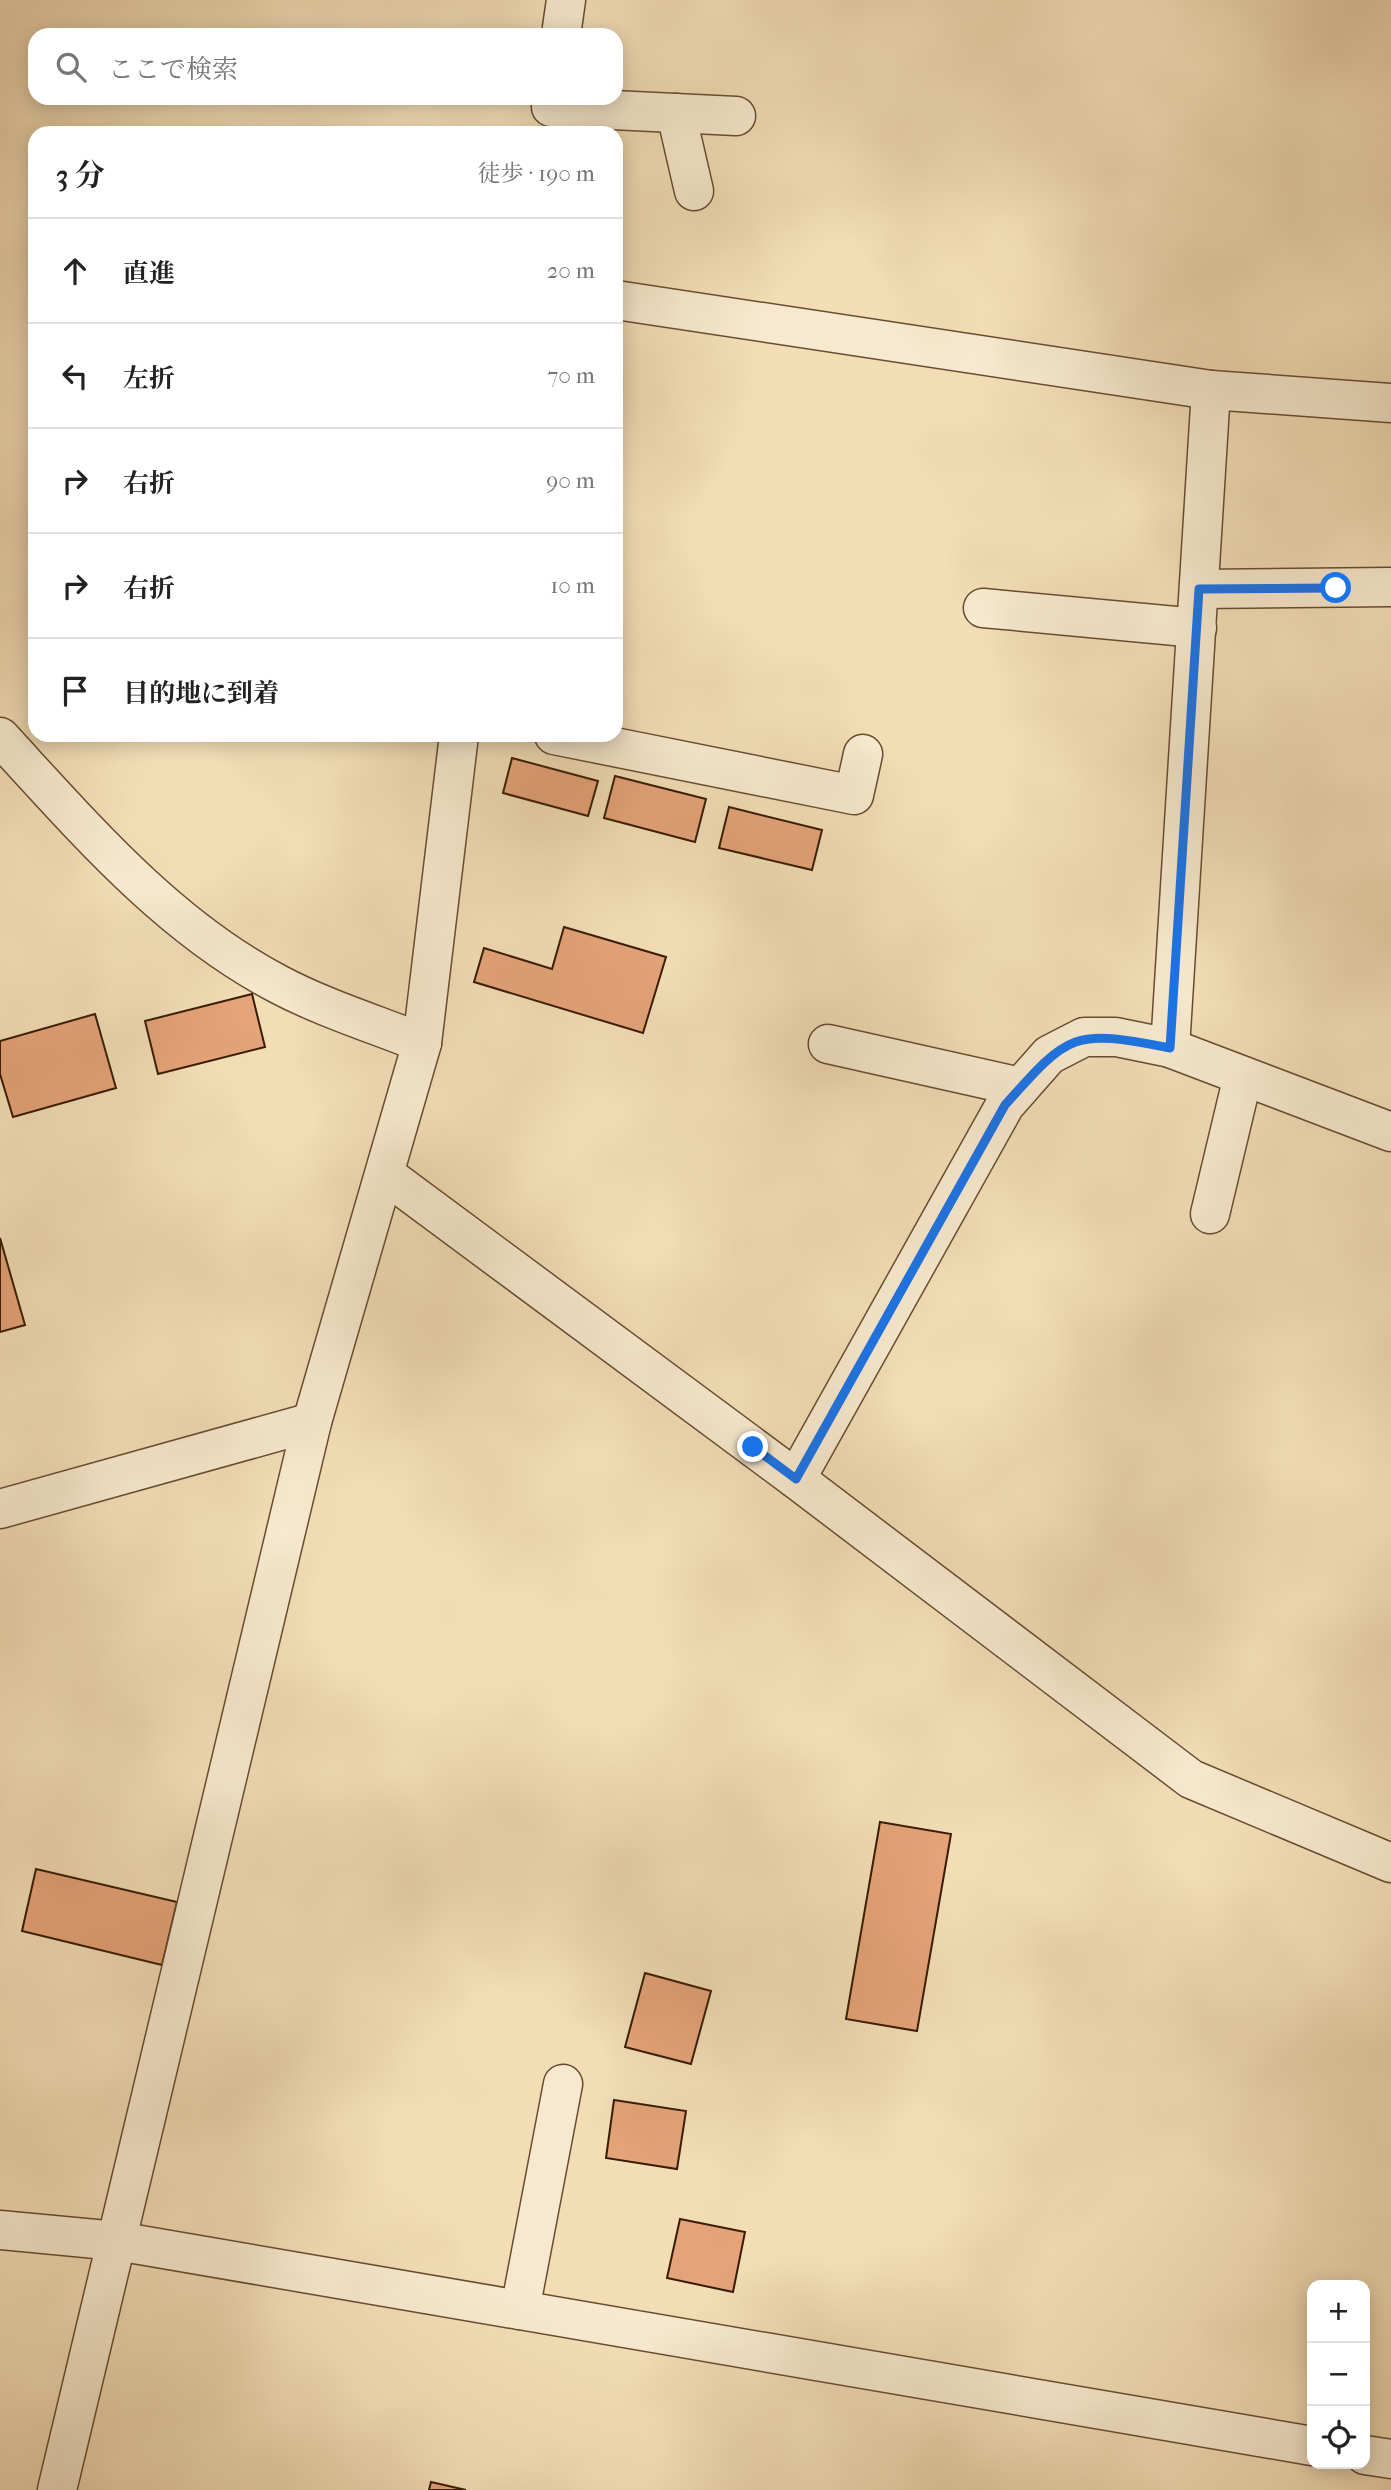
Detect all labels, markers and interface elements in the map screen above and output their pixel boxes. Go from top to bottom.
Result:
search box [28,28,623,105]
icon: search [52,48,90,86]
text: ここで検索 [108,54,238,85]
text: 3 分 [56,158,105,193]
text: 徒歩 · 190 m [477,160,595,187]
icon: ahead [56,252,94,290]
text: 20 m [546,257,595,284]
text: 直進 [123,258,175,289]
icon: left [56,357,94,395]
text: 70 m [547,362,595,389]
text: 左折 [123,363,175,394]
icon: right [56,462,94,500]
text: 90 m [546,467,595,494]
text: 右折 [123,468,175,499]
icon: right [56,567,94,605]
text: 10 m [550,572,595,599]
route start [1320,572,1351,603]
text: 右折 [123,573,175,604]
icon: arrive [56,672,94,710]
text: 目的地に到着 [123,678,279,709]
route end [737,1431,768,1462]
map controls [1307,2280,1370,2469]
button: + [1307,2280,1370,2343]
button: − [1307,2343,1370,2406]
button: locate [1307,2406,1370,2469]

